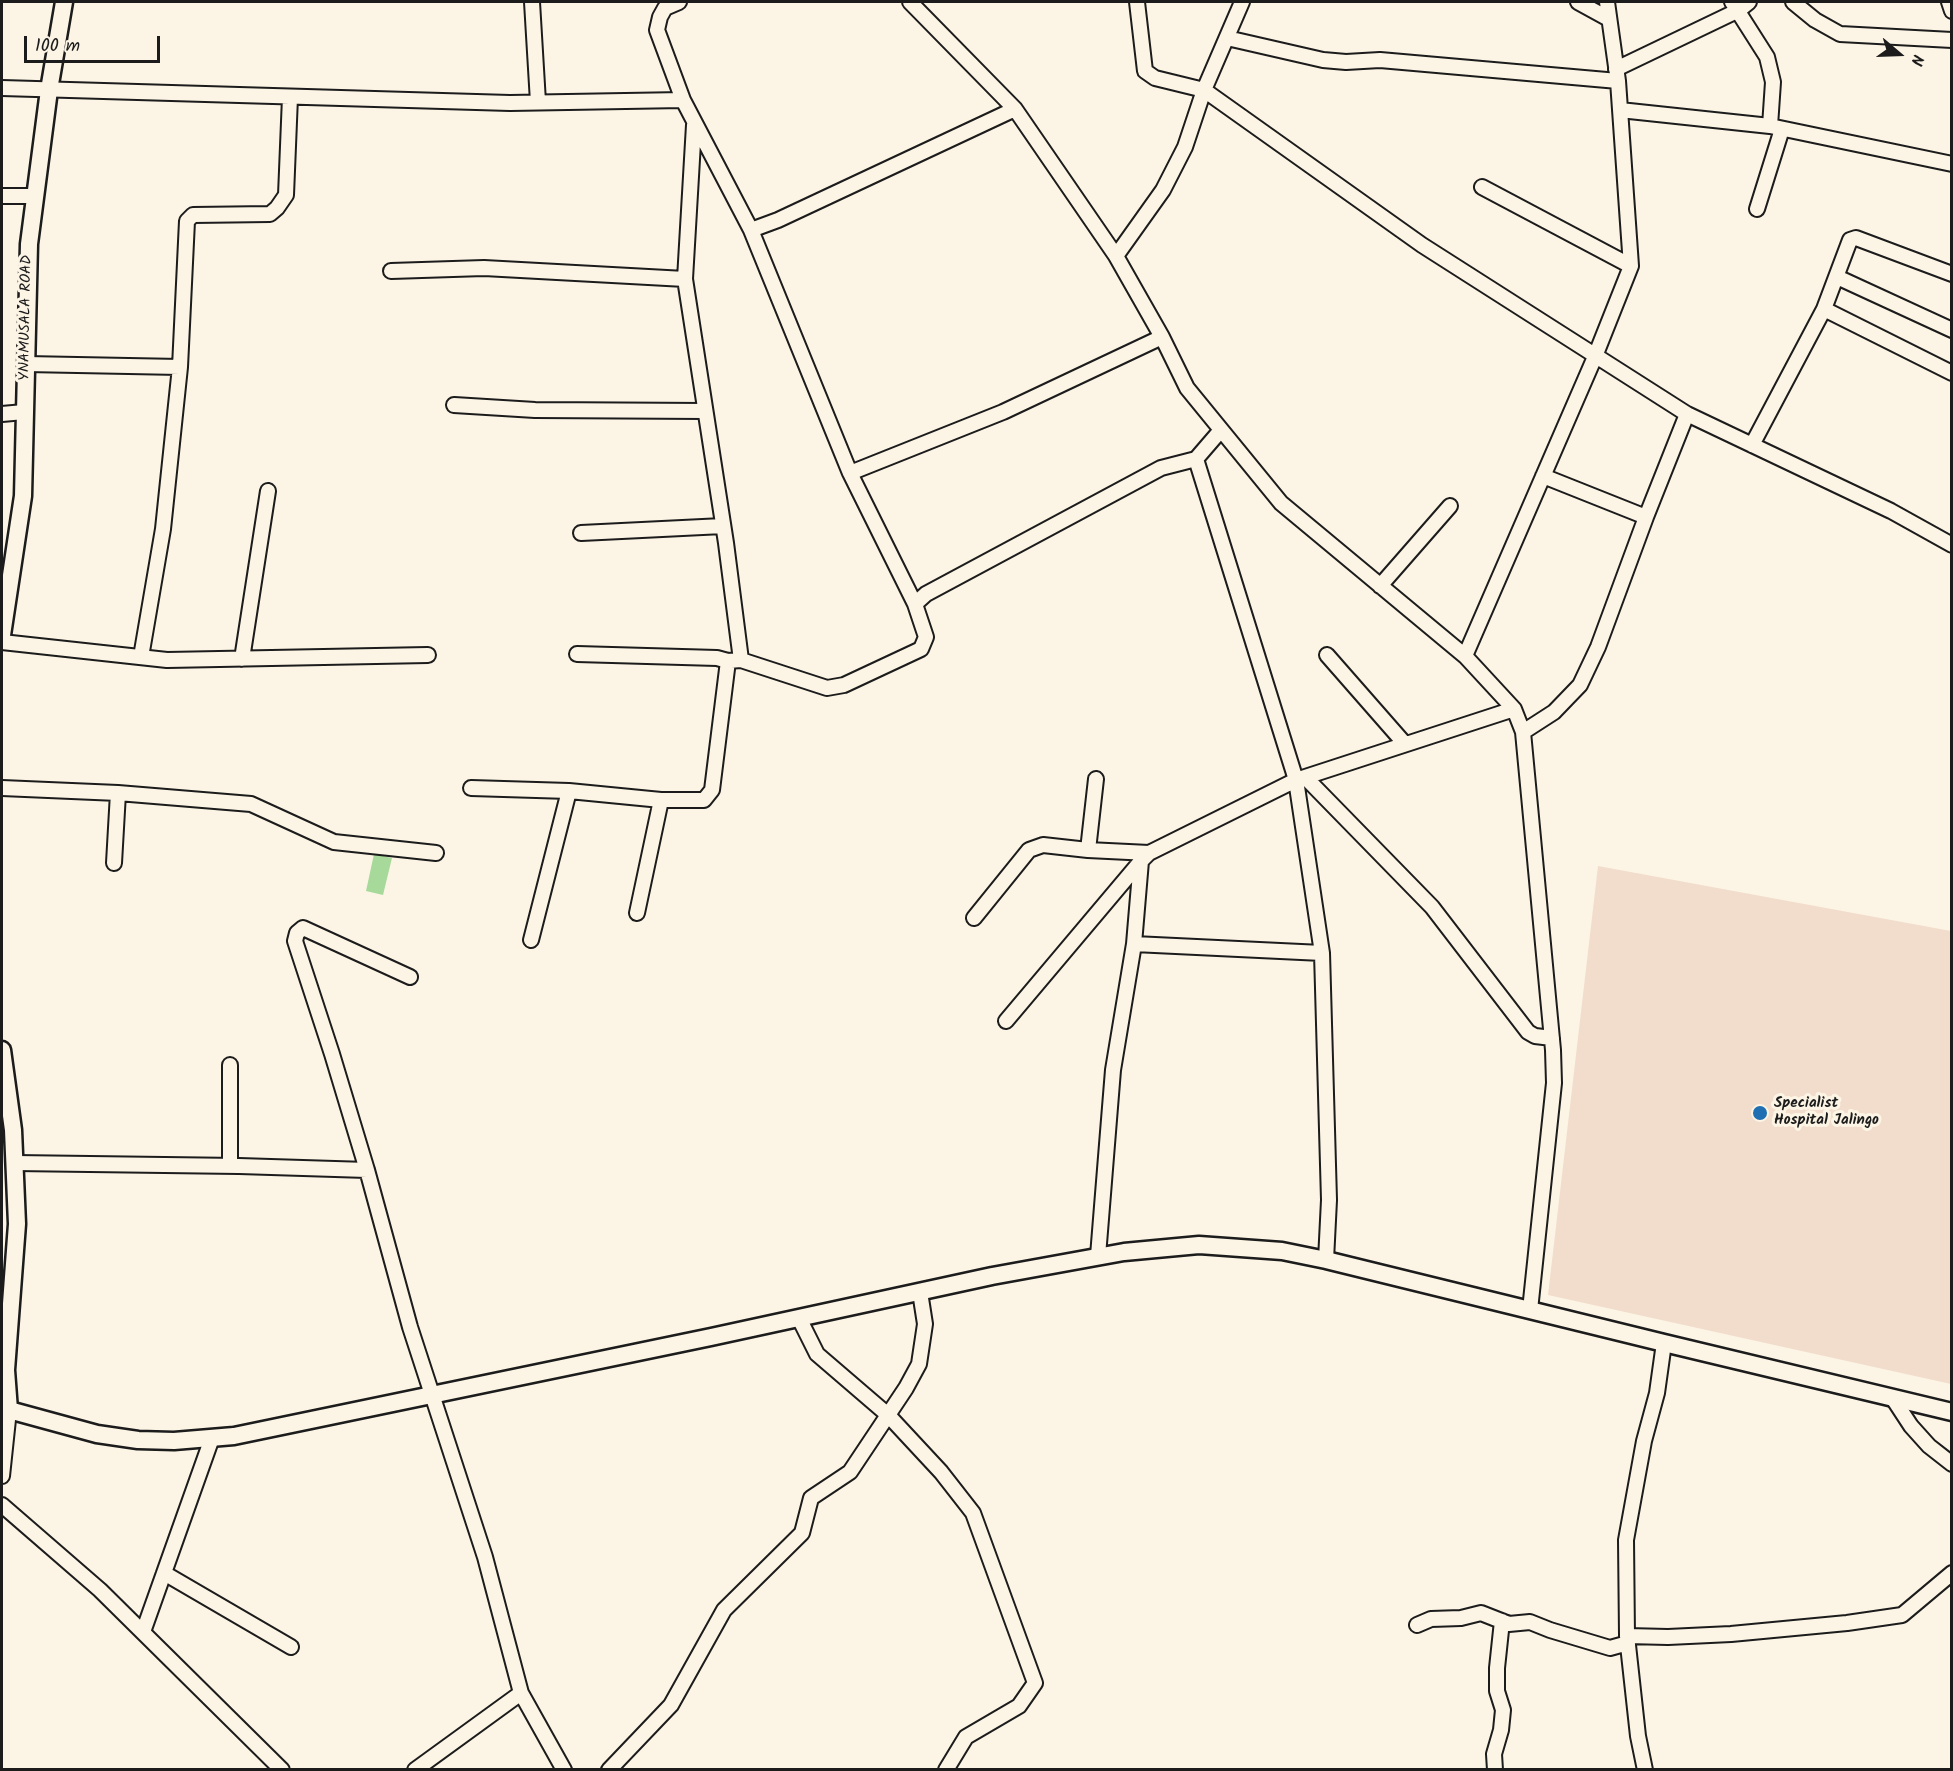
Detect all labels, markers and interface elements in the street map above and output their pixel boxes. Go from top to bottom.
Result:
scale bar [27,24,164,62]
north arrow [1869,24,1929,84]
text: 100 m [35,32,80,61]
text: N [1903,51,1930,69]
street label: YNAMUSALA ROAD [17,255,37,381]
place label: Specialist Hospital Jalingo [1774,1095,1879,1130]
marker: Specialist Hospital Jalingo [1751,1104,1769,1122]

